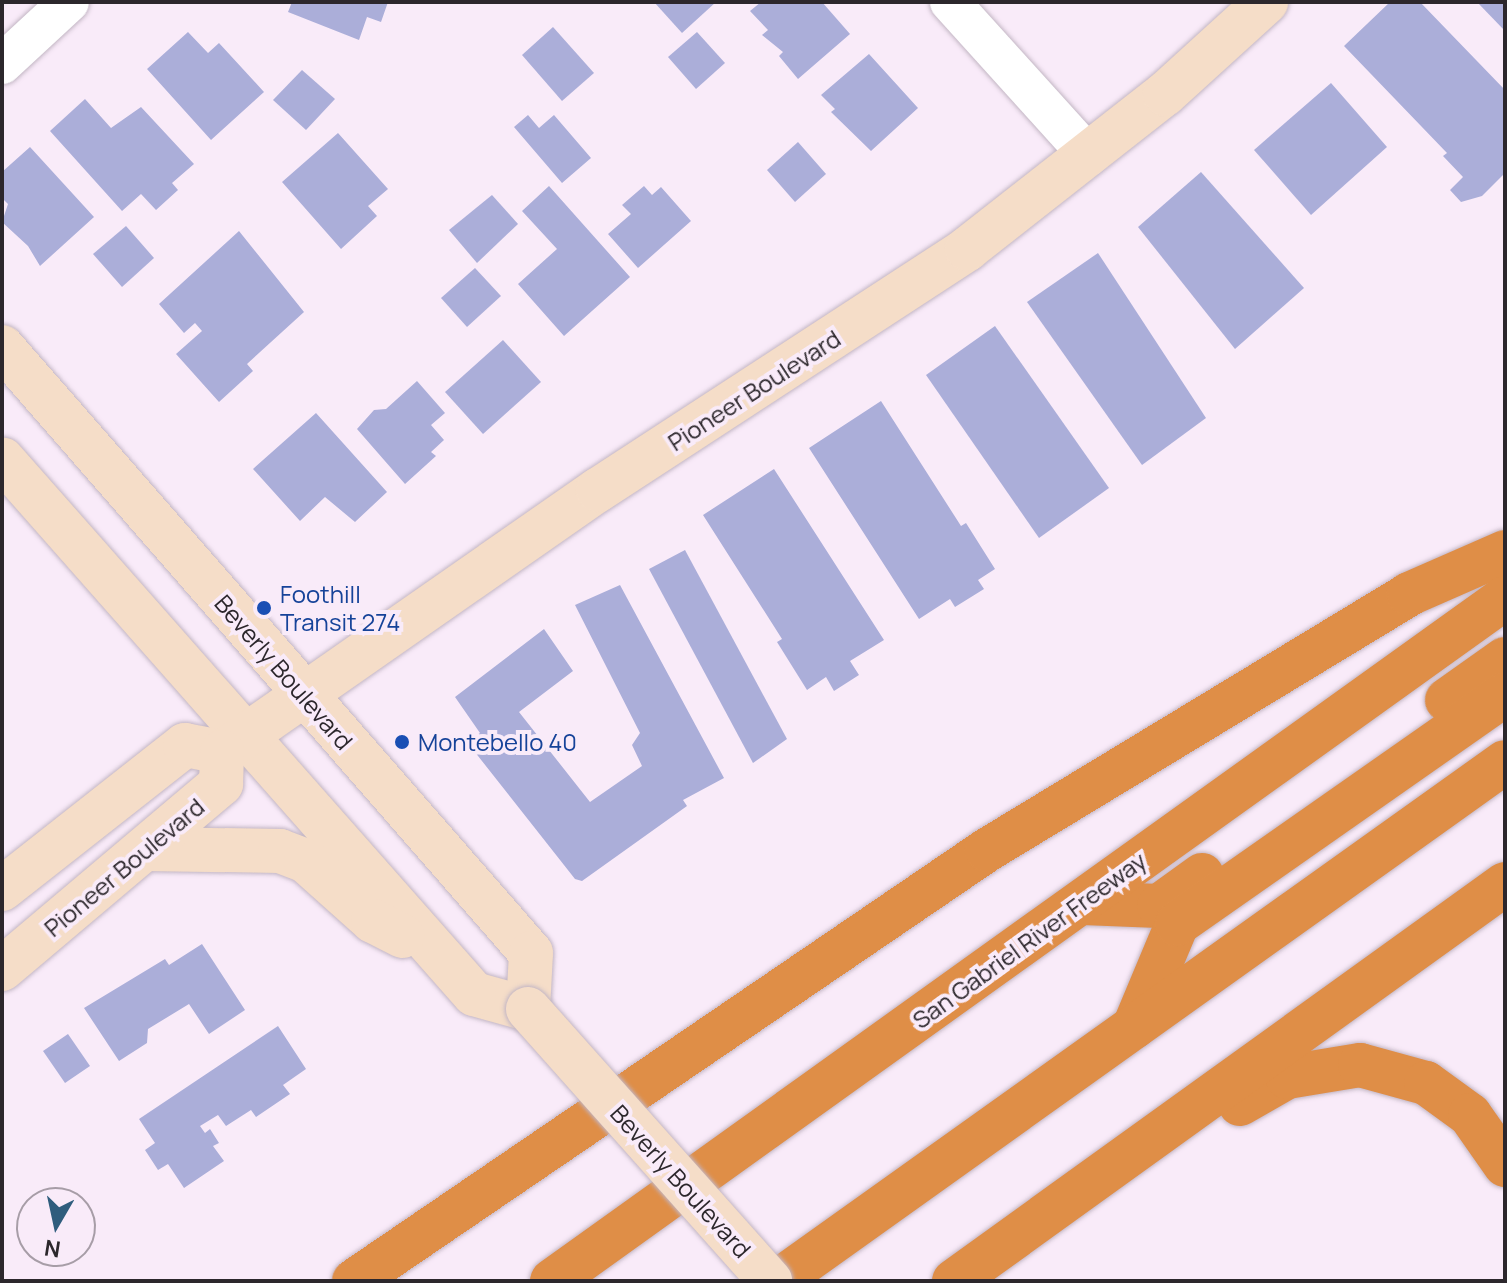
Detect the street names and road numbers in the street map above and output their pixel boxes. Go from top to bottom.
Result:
street label: Pioneer Boulevard [662,324,846,456]
street label: Beverly Boulevard [209,589,359,755]
street label: Pioneer Boulevard [38,792,210,942]
street label: San Gabriel River Freeway [907,846,1151,1034]
street label: Beverly Boulevard [605,1099,757,1263]

